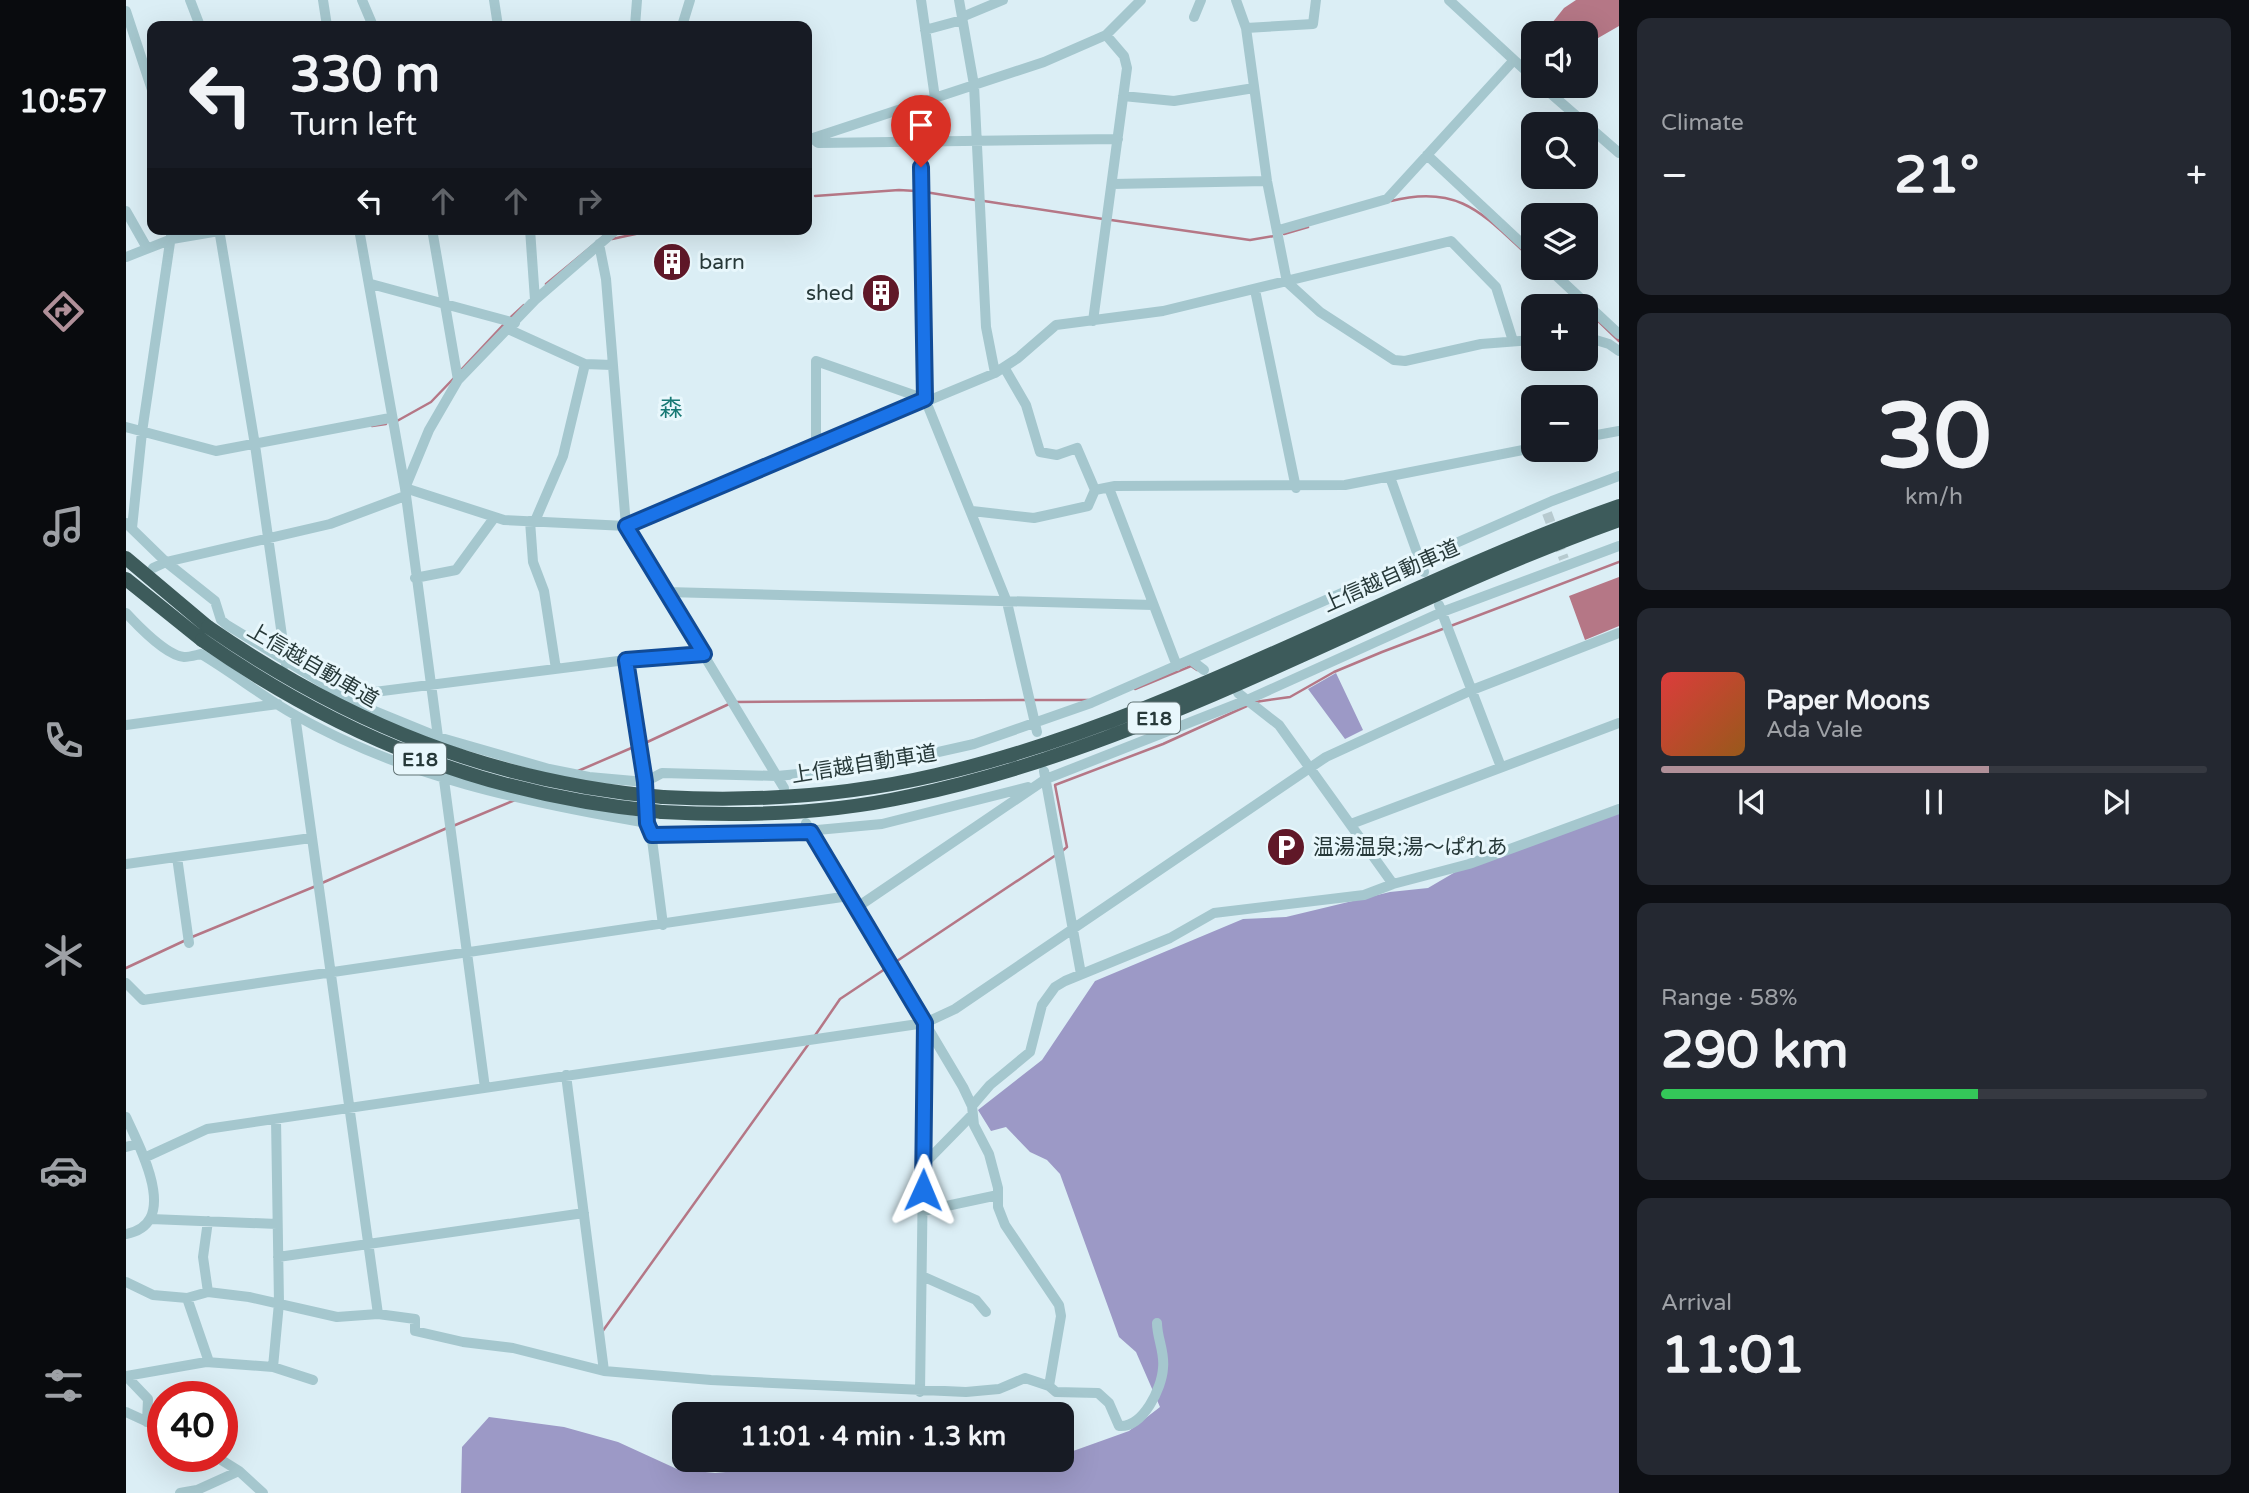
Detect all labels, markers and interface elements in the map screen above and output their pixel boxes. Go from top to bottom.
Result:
map controls [1521,21,1598,462]
button: sound [1521,21,1598,98]
text: 330 m [290,46,440,105]
icon: left [175,49,266,140]
text: 10:57 [19,83,107,121]
pin [891,95,951,167]
text: Turn left [290,106,417,144]
icon: arrive [902,106,940,144]
text: Climate [1661,109,1744,137]
button: search [1521,112,1598,189]
text: 21° [1894,144,1979,207]
text: − [1661,153,1688,199]
text: + [2186,153,2207,199]
icon: left [351,182,389,220]
icon: ahead [424,182,462,220]
icon: ahead [497,182,535,220]
icon: right [570,182,608,220]
button: layers [1521,203,1598,280]
building icon: barn [651,241,693,283]
place label: barn [699,250,745,275]
building icon: shed [860,272,902,314]
place label: shed [806,281,854,306]
icon: directions [39,287,88,336]
button: + [1521,294,1598,371]
text: 30 [1877,382,1991,492]
button: − [1521,385,1598,462]
district label: 森 [660,395,683,423]
text: km/h [1905,483,1963,511]
icon: music [39,502,88,551]
street label: 上信越自動車道 [1319,535,1463,618]
street label: 上信越自動車道 [243,618,383,713]
text: Paper Moons [1766,685,1930,716]
road number: E18 [1128,702,1180,734]
icon: phone [39,716,88,765]
text: Ada Vale [1766,716,1863,744]
street label: 上信越自動車道 [790,741,939,788]
road number: E18 [394,744,446,774]
icon: previous [1733,783,1771,821]
icon: pause [1915,783,1953,821]
icon: next [2097,783,2135,821]
parking icon: 温湯温泉;湯〜ぱれあ [1265,826,1307,868]
place label: 温湯温泉;湯〜ぱれあ [1313,835,1507,860]
icon: climate [39,931,88,980]
text: Range · 58% [1661,984,1797,1012]
text: 290 km [1661,1019,1849,1082]
icon: car [39,1146,88,1195]
position arrow [886,1153,960,1227]
text: Arrival [1661,1289,1732,1317]
text: 11:01 [1661,1324,1805,1387]
icon: filters [39,1361,88,1410]
speed limit sign: 40 [147,1381,238,1472]
text: 11:01 · 4 min · 1.3 km [740,1421,1006,1452]

